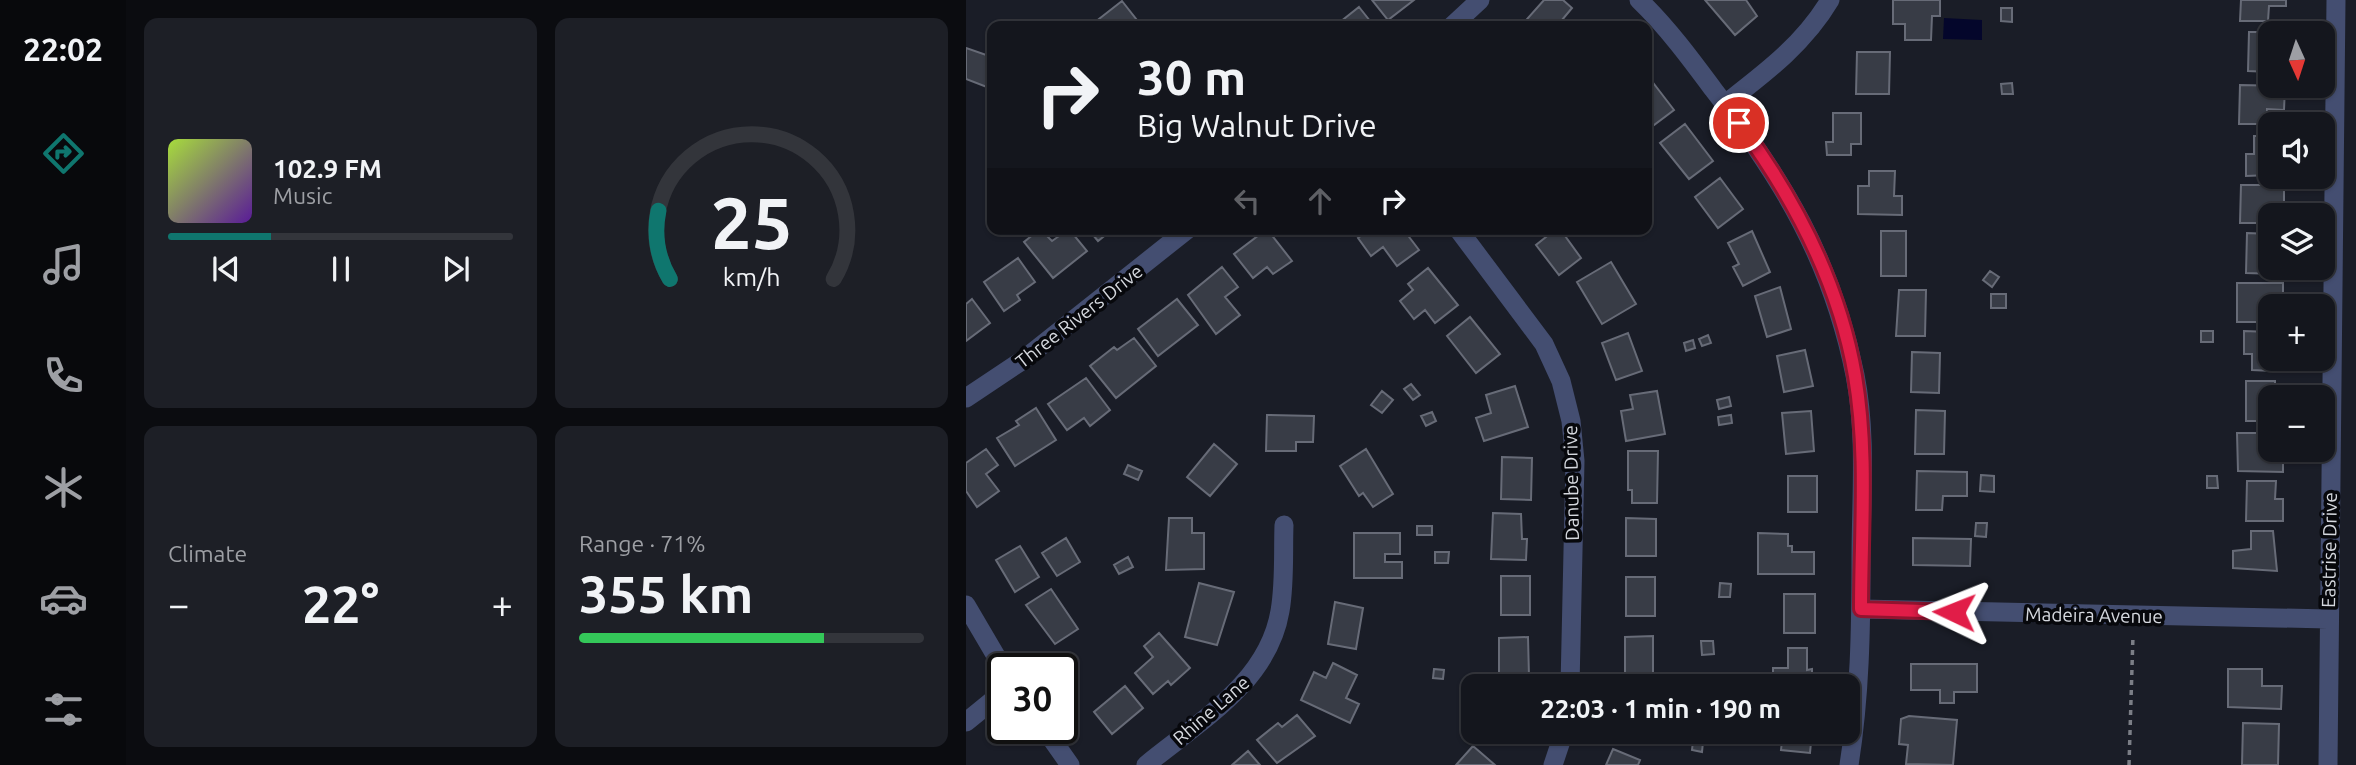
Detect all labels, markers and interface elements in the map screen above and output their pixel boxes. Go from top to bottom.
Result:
north arrow [2258,21,2334,98]
map controls [2258,21,2335,462]
text: 22:02 [23,31,103,67]
icon: right [1022,49,1113,140]
text: 30 m [1137,49,1246,104]
pin [1709,93,1769,153]
icon: arrive [1720,104,1758,142]
text: Big Walnut Drive [1137,107,1377,143]
button: sound [2258,112,2335,189]
icon: directions [39,129,88,178]
text: 102.9 FM [273,154,382,183]
text: 25 [710,182,793,264]
icon: left [1228,182,1266,220]
icon: ahead [1301,182,1339,220]
icon: right [1374,182,1412,220]
text: Music [273,183,332,208]
button: layers [2258,203,2335,280]
icon: music [39,240,88,289]
icon: previous [207,250,245,288]
icon: pause [322,250,360,288]
icon: next [437,250,475,288]
street label: Three Rivers Drive [1011,260,1147,372]
text: km/h [723,263,780,291]
button: + [2258,294,2335,371]
icon: phone [39,351,88,400]
button: − [2258,385,2335,462]
street label: Danube Drive [1559,425,1583,541]
icon: climate [39,463,88,512]
street label: Eastrise Drive [2317,492,2341,608]
text: Range · 71% [579,531,706,556]
text: Climate [168,541,247,566]
text: 355 km [579,565,753,623]
icon: car [39,574,88,623]
text: 22° [302,575,379,633]
position arrow [1917,575,1991,649]
text: − [168,583,189,625]
text: + [492,583,513,625]
street label: Madeira Avenue [2025,603,2163,627]
speed limit sign: 30 [987,653,1078,744]
street label: Rhine Lane [1168,671,1254,749]
icon: filters [39,685,88,734]
text: 22:03 · 1 min · 190 m [1540,694,1781,723]

